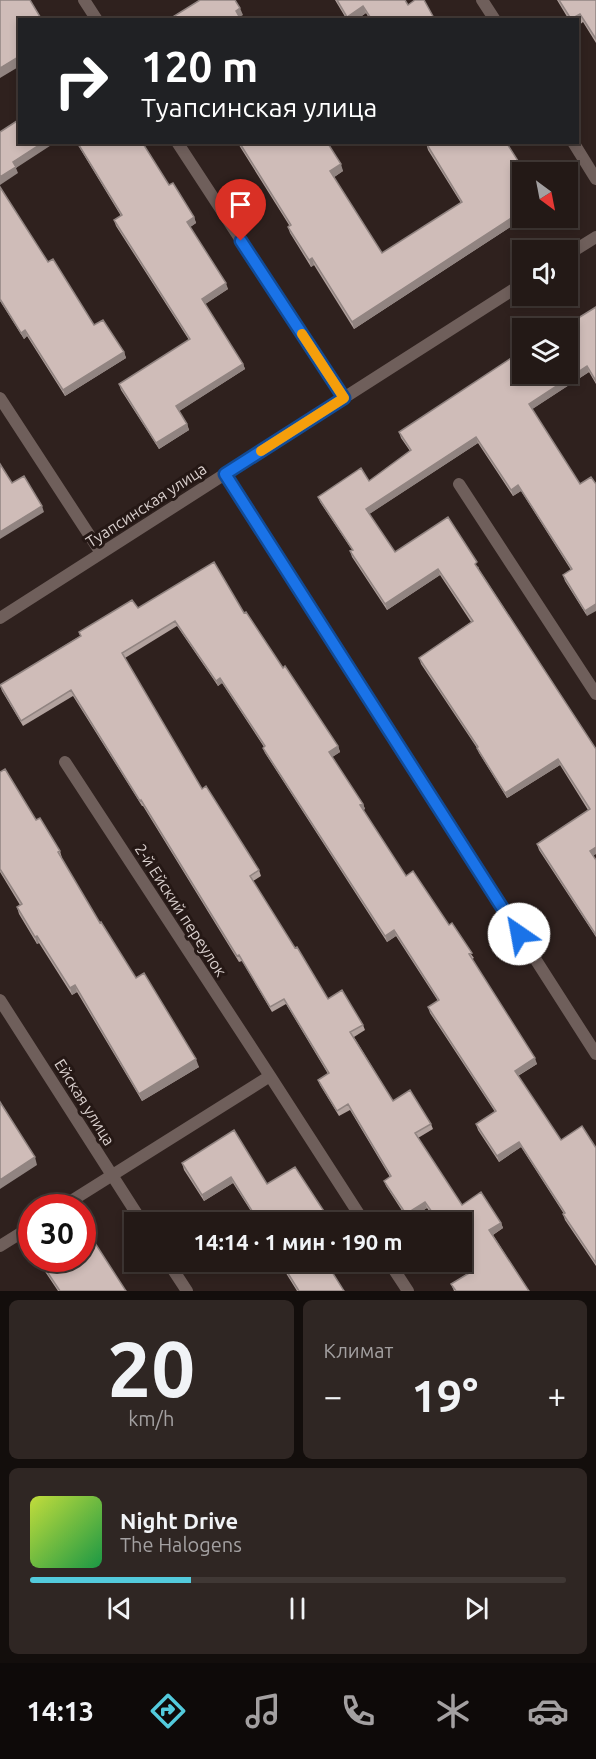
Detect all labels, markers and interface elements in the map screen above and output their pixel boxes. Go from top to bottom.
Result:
icon: right [42,42,120,120]
text: 120 m [141,43,258,90]
text: Туапсинская улица [141,92,377,122]
north arrow [512,162,578,228]
map controls [512,162,578,384]
pin [215,179,266,241]
icon: arrive [224,188,257,221]
button: sound [512,240,578,306]
button: layers [512,318,578,384]
street label: Туапсинская улица [82,459,210,551]
street label: 2-й Ейский переулок [131,840,231,980]
position arrow [487,902,551,966]
street label: Ейская улица [51,1056,119,1148]
speed limit sign: 30 [18,1194,96,1272]
text: 14:14 · 1 мин · 190 m [194,1229,402,1254]
text: 20 [107,1324,195,1412]
text: Климат [324,1339,393,1362]
text: 19° [411,1370,478,1421]
text: − [324,1377,342,1414]
text: + [547,1377,566,1414]
text: km/h [128,1407,174,1430]
text: Night Drive [120,1508,238,1533]
text: The Halogens [120,1533,242,1556]
icon: previous [103,1592,136,1625]
icon: pause [281,1592,314,1625]
icon: next [460,1592,493,1625]
icon: directions [147,1690,189,1732]
icon: music [242,1690,284,1732]
icon: phone [337,1690,379,1732]
icon: climate [432,1690,474,1732]
icon: car [527,1690,569,1732]
text: 14:13 [27,1696,94,1726]

